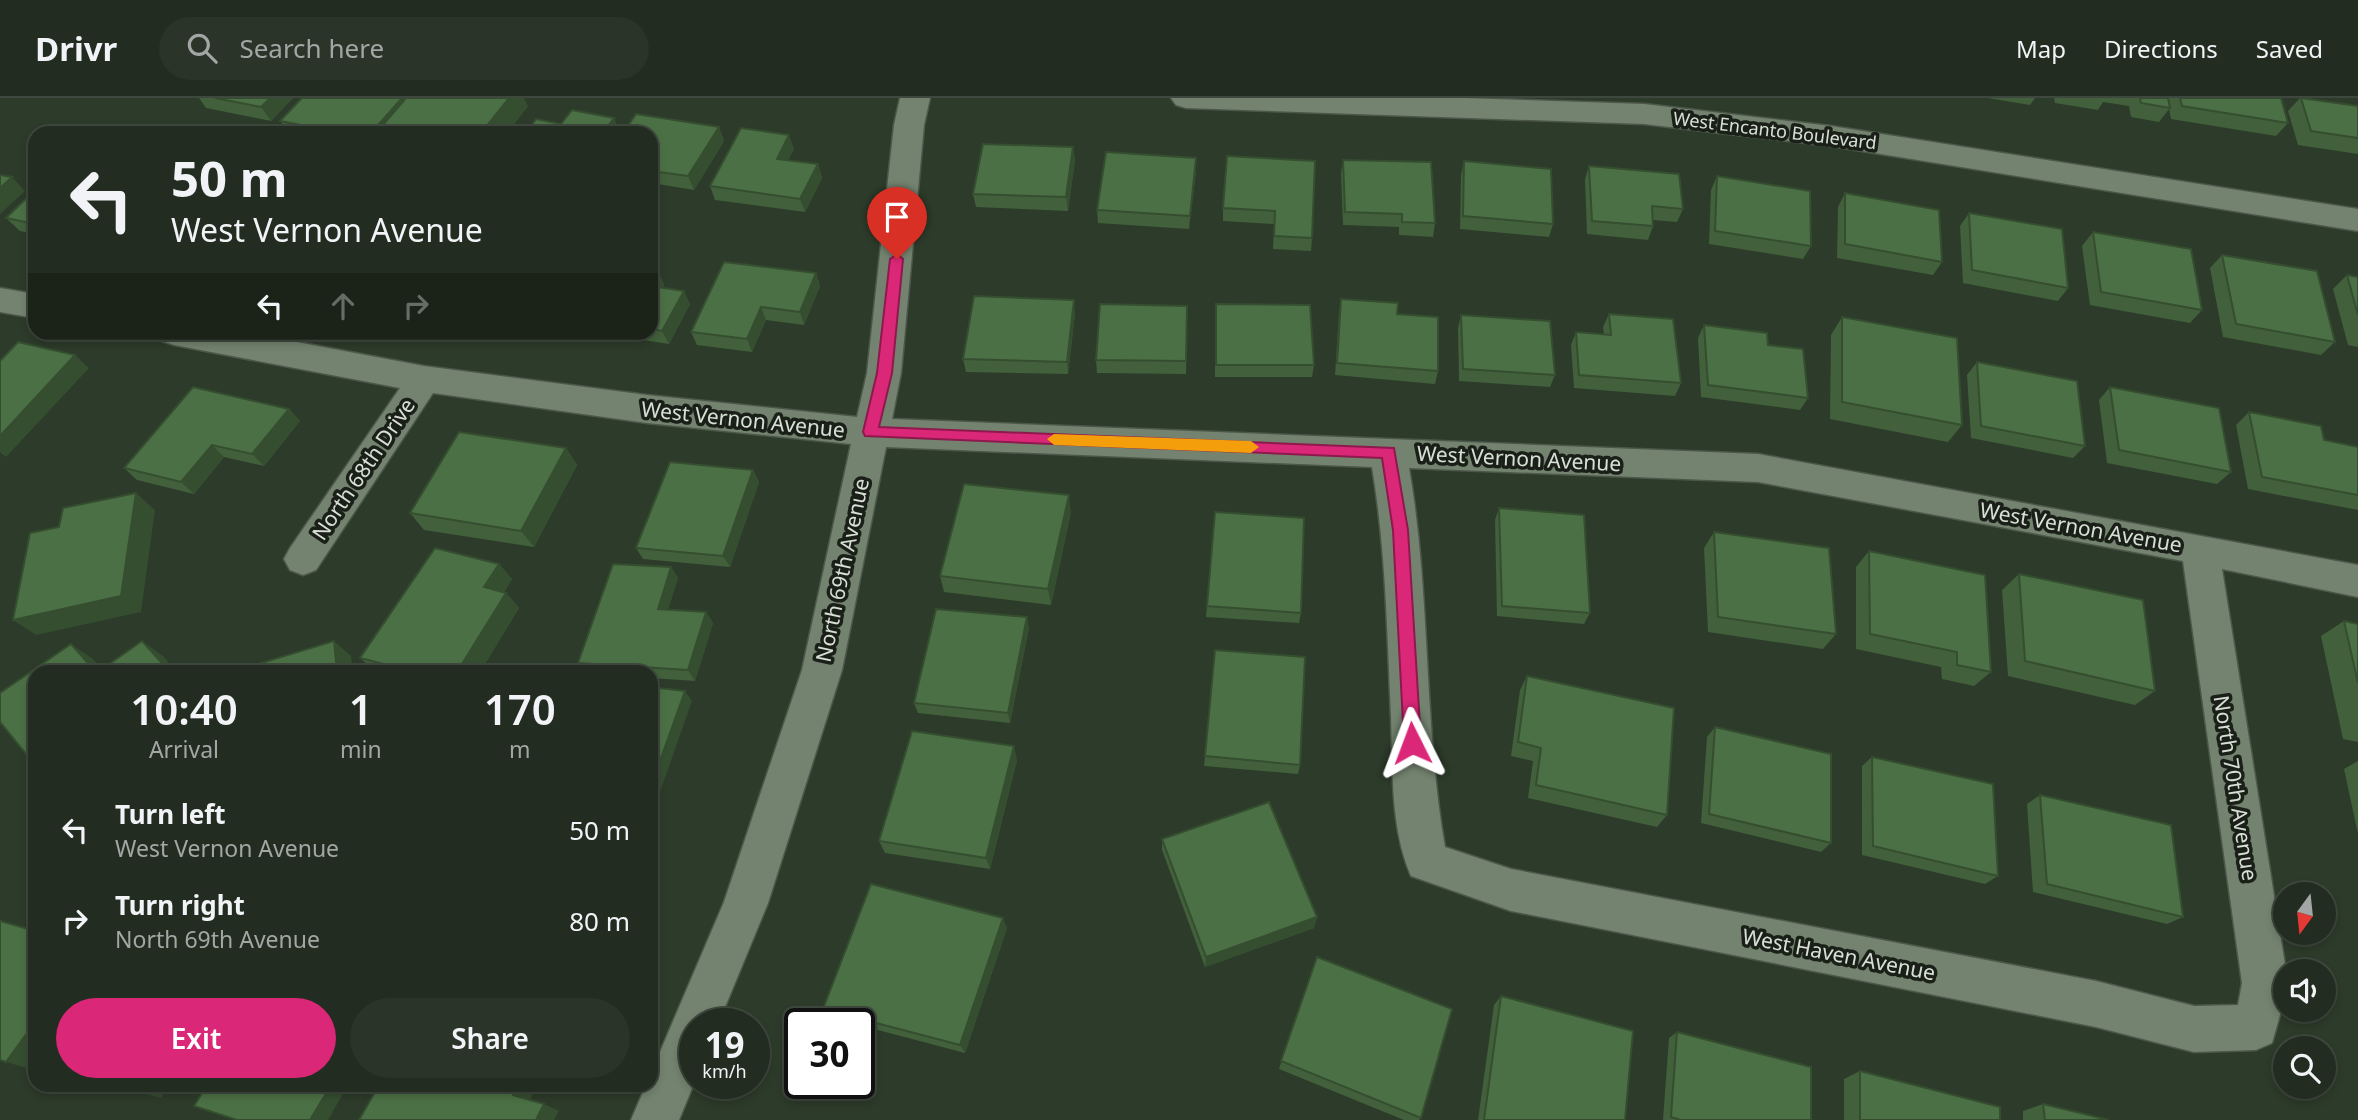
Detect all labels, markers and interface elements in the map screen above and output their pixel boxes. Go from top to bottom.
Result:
search box [159,17,649,80]
text: Drivr [35,26,117,71]
icon: search [183,29,221,67]
text: Search here [239,30,384,66]
text: Map [2016,32,2066,65]
text: Directions [2104,32,2218,65]
text: Saved [2256,32,2323,65]
street label: West Encanto Boulevard [1672,106,1878,154]
text: 50 m [171,145,288,211]
icon: left [56,154,147,245]
pin [867,187,927,259]
icon: arrive [878,198,916,236]
text: West Vernon Avenue [171,208,483,251]
icon: left [251,287,289,325]
icon: ahead [324,287,362,325]
icon: right [397,287,435,325]
street label: North 68th Drive [305,393,421,545]
street label: West Vernon Avenue [640,394,846,444]
street label: West Vernon Avenue [1416,439,1622,477]
street label: North 69th Avenue [809,476,875,664]
street label: West Vernon Avenue [1978,495,2184,559]
text: 10:40 [130,680,238,737]
text: 1 [349,680,373,737]
text: 170 [484,680,556,737]
street label: North 70th Avenue [2208,693,2264,883]
position arrow [1375,706,1449,780]
text: Arrival [149,733,219,765]
text: min [340,733,382,765]
text: m [509,733,531,765]
text: Turn left [115,796,226,832]
icon: left [56,811,94,849]
text: 50 m [569,812,630,848]
text: West Vernon Avenue [115,832,339,864]
north arrow [2273,882,2336,945]
map controls [2273,882,2336,1099]
text: Turn right [115,887,245,923]
icon: right [56,902,94,940]
text: 80 m [569,903,630,939]
street label: West Haven Avenue [1740,922,1938,986]
text: North 69th Avenue [115,923,320,955]
button: sound [2273,959,2336,1022]
button: Exit [56,998,336,1078]
button: Share [350,998,630,1078]
speed limit sign: 30 [784,1008,875,1099]
text: 19 [704,1021,745,1068]
button: search [2273,1036,2336,1099]
text: km/h [702,1059,747,1083]

